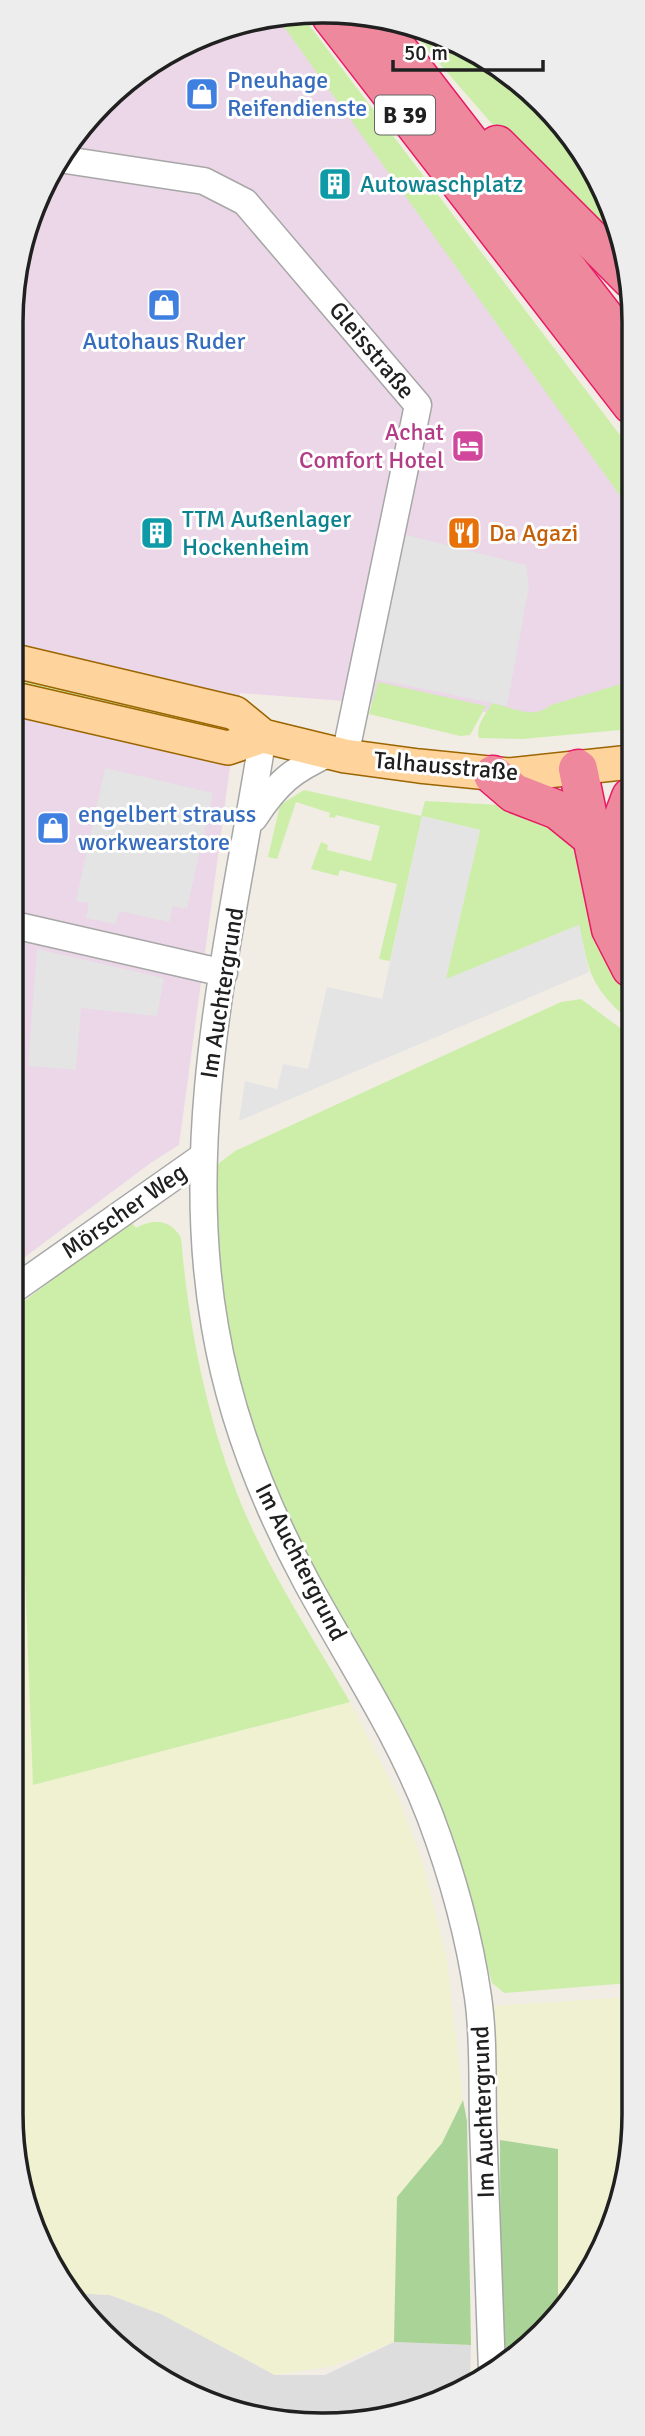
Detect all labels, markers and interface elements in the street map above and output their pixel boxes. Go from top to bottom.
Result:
scale bar [393,28,544,72]
text: 50 m [404,40,448,66]
place label: Pneuhage Reifendienste [227,65,367,123]
shop icon: Pneuhage Reifendienste [183,75,221,113]
road number: B 39 [375,96,435,134]
building icon: Autowaschplatz [316,165,354,203]
place label: Autowaschplatz [360,169,523,199]
shop icon: Autohaus Ruder [145,286,183,324]
street label: Gleisstraße [323,295,421,405]
place label: Autohaus Ruder [83,326,246,356]
place label: Achat Comfort Hotel [299,417,444,475]
hotel icon: Achat Comfort Hotel [449,427,487,465]
place label: TTM Außenlager Hockenheim [182,504,351,562]
building icon: TTM Außenlager Hockenheim [138,514,176,552]
restaurant icon: Da Agazi [445,514,483,552]
place label: Da Agazi [489,518,578,548]
street label: Talhausstraße [373,745,519,787]
place label: engelbert strauss workwearstore [78,799,256,857]
shop icon: engelbert strauss workwearstore [34,809,72,847]
street label: Im Auchtergrund [194,905,250,1081]
street label: Mörscher Weg [56,1157,192,1265]
street label: Im Auchtergrund [248,1478,354,1646]
street label: Im Auchtergrund [465,2025,501,2199]

